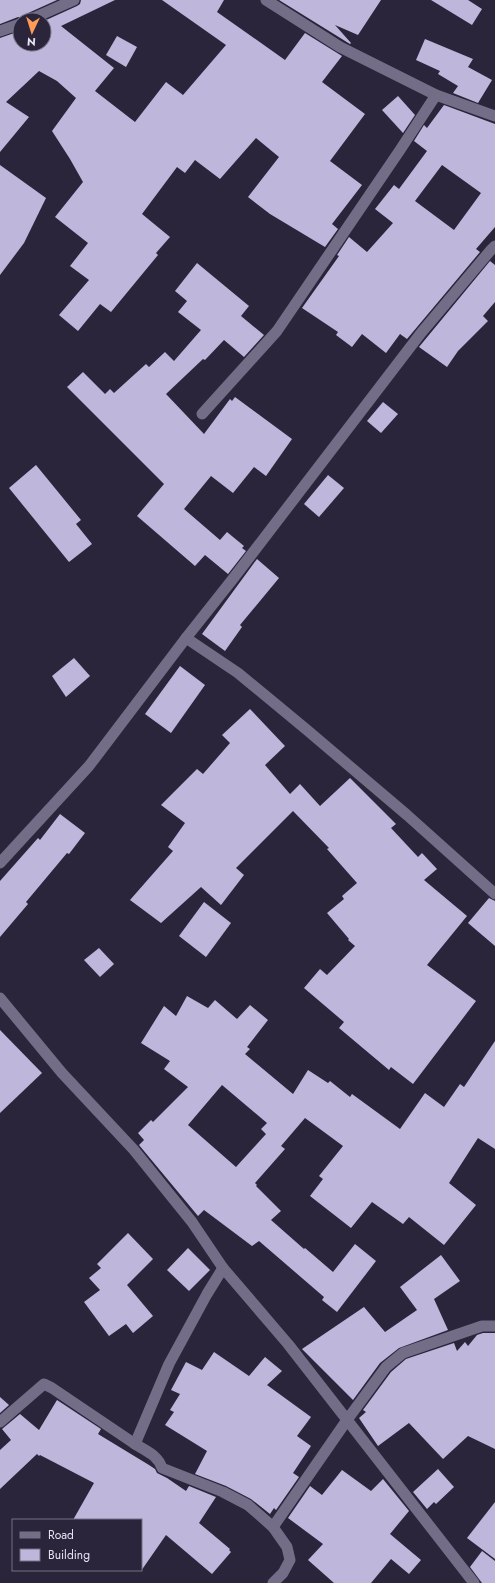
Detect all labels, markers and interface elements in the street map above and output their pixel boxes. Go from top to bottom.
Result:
north arrow [12,12,52,52]
text: N [26,34,36,50]
legend [12,1519,142,1571]
text: Road [48,1526,74,1544]
text: Building [48,1546,90,1564]

